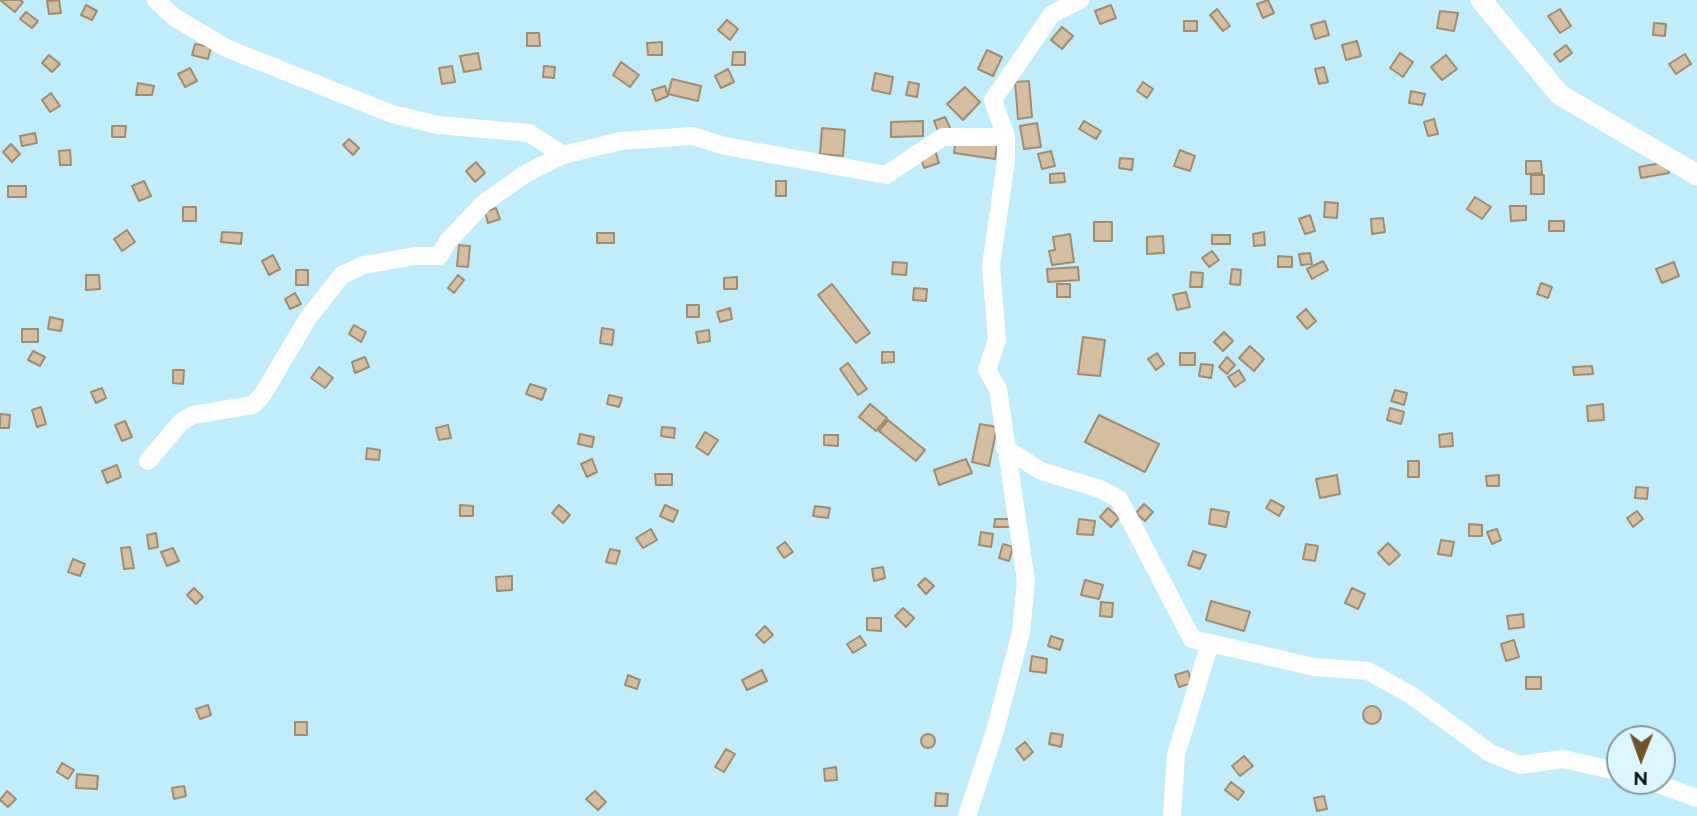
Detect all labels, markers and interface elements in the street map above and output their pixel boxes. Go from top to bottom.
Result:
north arrow [1606,725,1676,795]
text: N [1633,768,1648,790]

